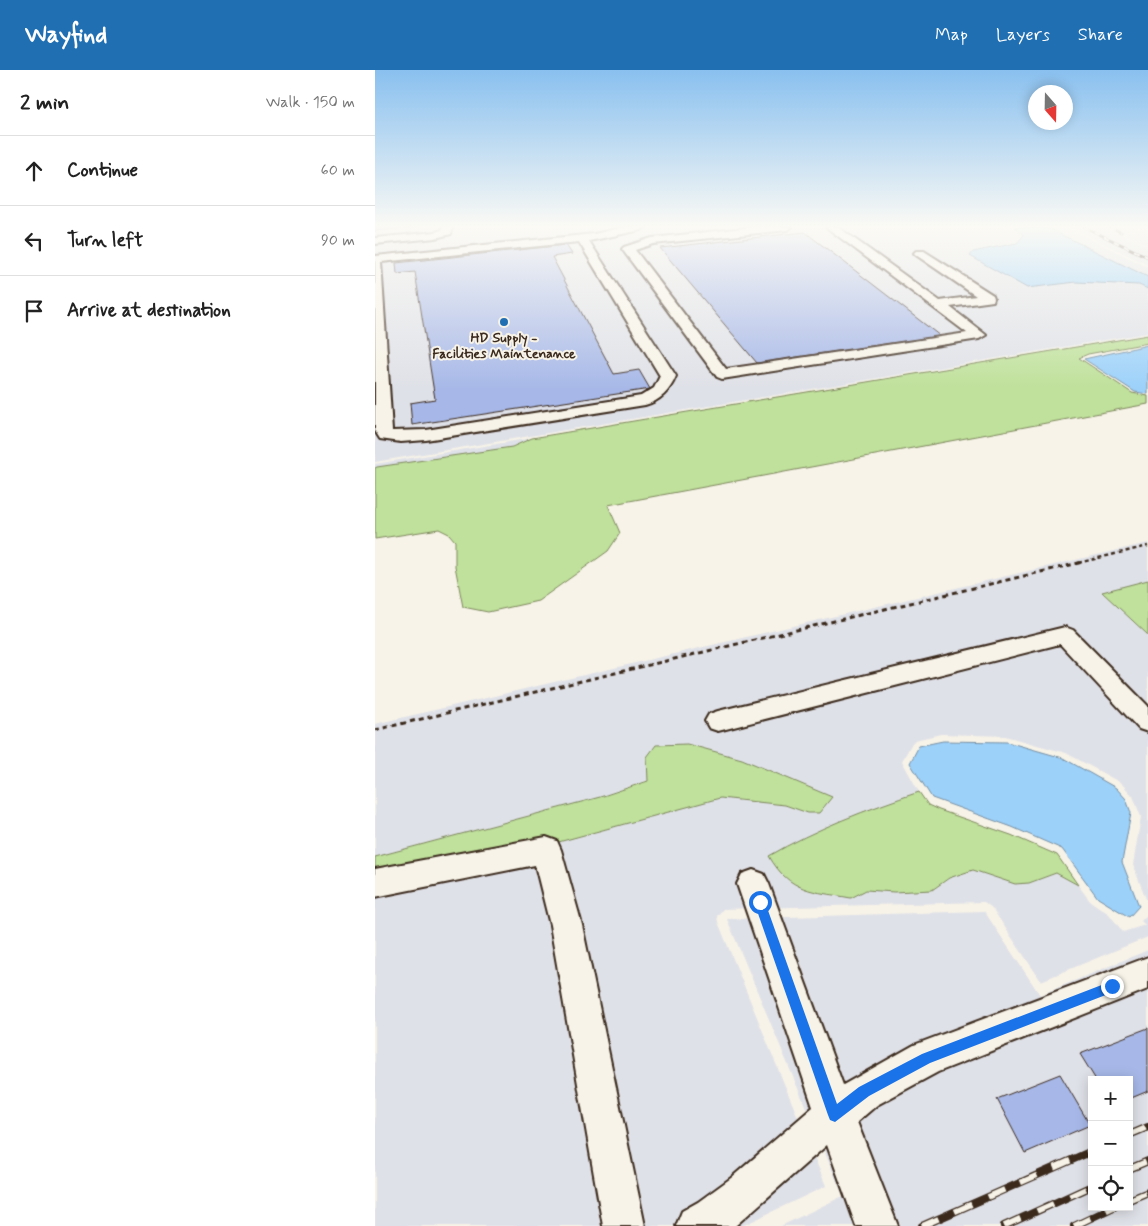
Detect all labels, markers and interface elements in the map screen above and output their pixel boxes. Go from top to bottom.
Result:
text: Wayfind [25,20,107,51]
text: Map [935,23,968,47]
text: Layers [996,23,1050,47]
text: Share [1078,23,1123,47]
north arrow [1028,85,1073,130]
text: 2 min [20,89,69,117]
text: Walk · 150 m [266,92,355,113]
icon: ahead [20,157,48,185]
text: Continue [67,158,138,183]
text: 60 m [321,160,355,181]
icon: left [20,227,48,255]
text: Turn left [67,228,143,253]
text: 90 m [321,230,355,251]
icon: arrive [20,297,48,325]
text: Arrive at destination [67,298,231,323]
marker: HD Supply - Facilities Maintenance [498,316,510,328]
place label: HD Supply - Facilities Maintenance [432,329,576,363]
route start [749,891,772,914]
route end [1101,975,1124,998]
map controls [1088,1076,1133,1211]
button: + [1088,1076,1133,1121]
button: − [1088,1121,1133,1166]
button: locate [1088,1166,1133,1211]

